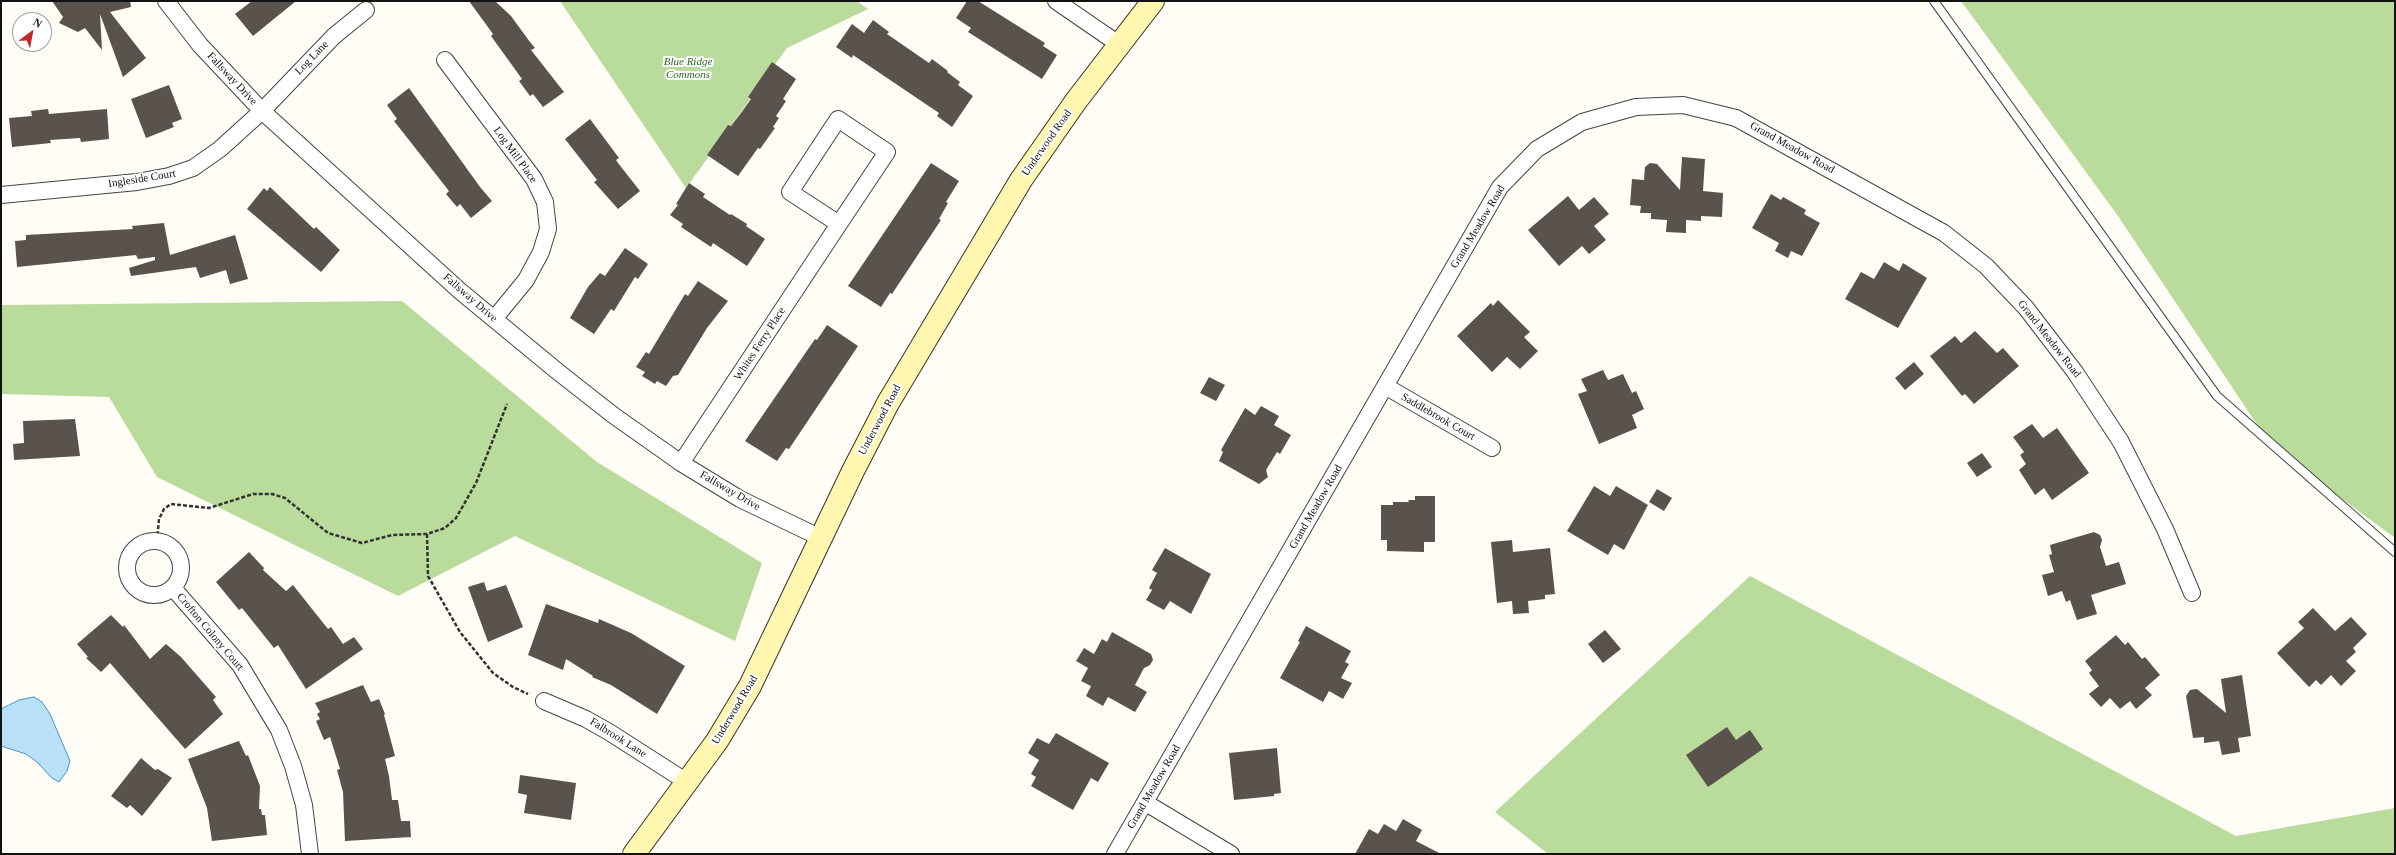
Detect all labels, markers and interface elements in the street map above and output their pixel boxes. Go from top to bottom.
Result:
north arrow [12,12,52,52]
text: N [31,15,44,30]
street label: Log Lane [293,38,331,78]
street label: Fallsway Drive [204,50,260,108]
park label: Blue Ridge Commons [664,55,712,81]
street label: Underwood Road [1019,107,1075,179]
street label: Grand Meadow Road [1747,119,1837,177]
street label: Log Mill Place [490,124,540,186]
street label: Ingleside Court [107,167,177,191]
street label: Grand Meadow Road [1448,183,1508,271]
street label: Fallsway Drive [440,271,500,325]
street label: Grand Meadow Road [2015,298,2083,380]
street label: Whites Ferry Place [732,305,788,383]
street label: Underwood Road [856,383,904,457]
street label: Saddlebrook Court [1399,390,1477,444]
street label: Grand Meadow Road [1287,463,1345,551]
street label: Fallsway Drive [697,468,763,514]
street label: Crofton Colony Court [174,591,246,673]
street label: Underwood Road [709,673,761,747]
street label: Falbrook Lane [587,715,649,761]
street label: Grand Meadow Road [1125,743,1183,831]

